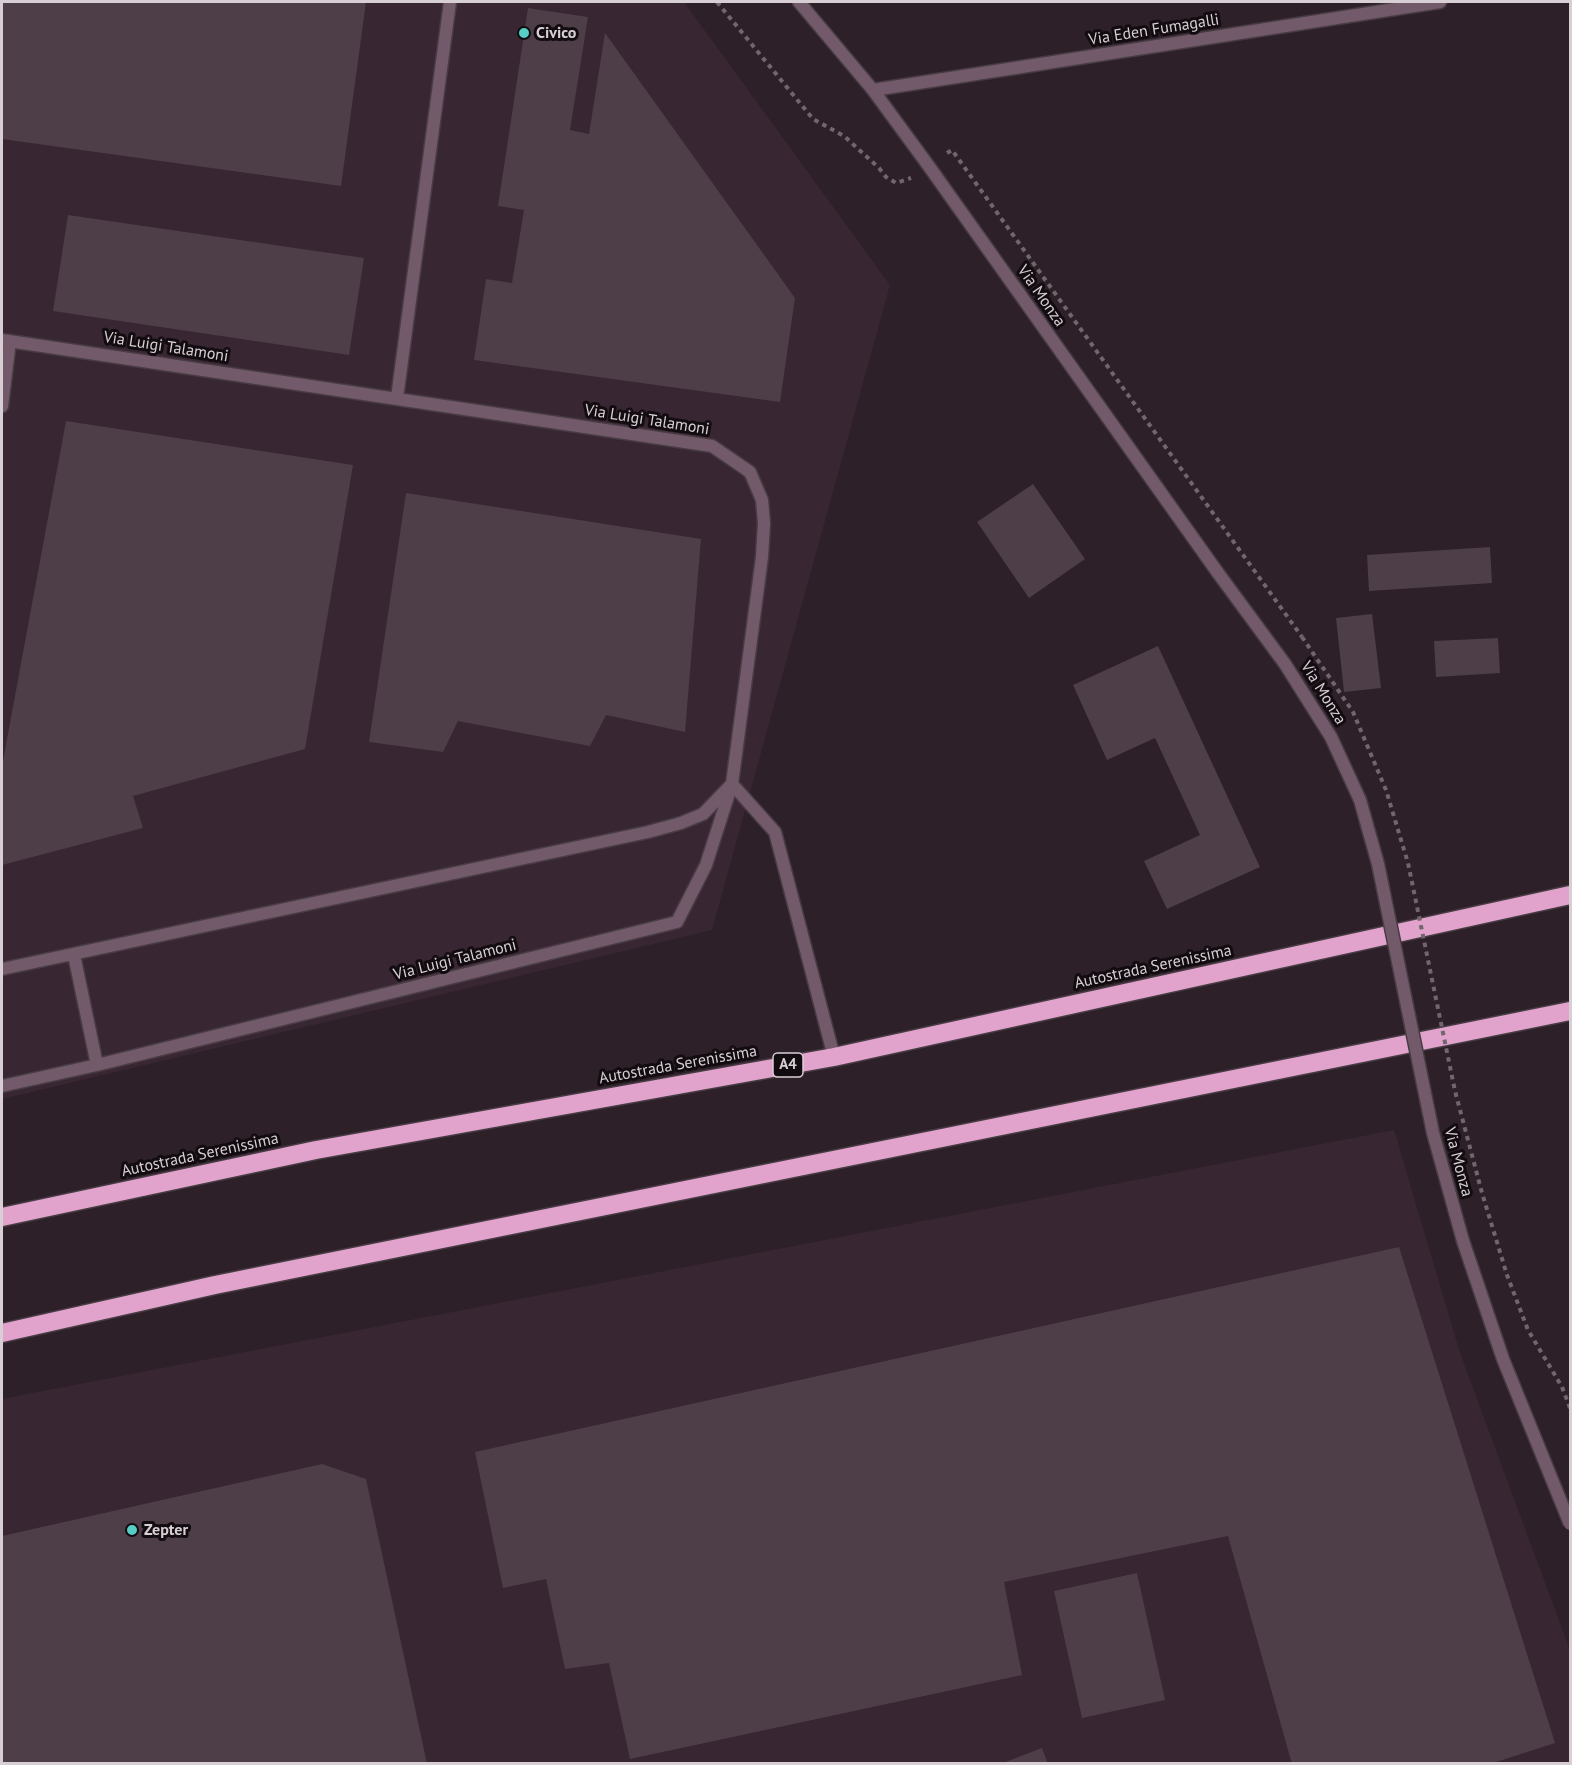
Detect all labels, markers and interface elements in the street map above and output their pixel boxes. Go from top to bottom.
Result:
street label: Via Eden Fumagalli [1087,10,1221,50]
place label: Civico [536,23,576,43]
marker: Civico [517,26,531,40]
street label: Via Monza [1013,262,1069,330]
street label: Via Luigi Talamoni [102,328,230,366]
street label: Via Luigi Talamoni [583,401,711,439]
street label: Via Monza [1296,658,1350,728]
street label: Via Luigi Talamoni [392,935,518,985]
street label: Autostrada Serenissima [1073,941,1233,993]
street label: Autostrada Serenissima [598,1042,758,1088]
road number: A4 [773,1053,803,1077]
street label: Via Monza [1440,1125,1476,1199]
street label: Autostrada Serenissima [120,1129,280,1181]
place label: Zepter [144,1520,188,1540]
marker: Zepter [125,1523,139,1537]

